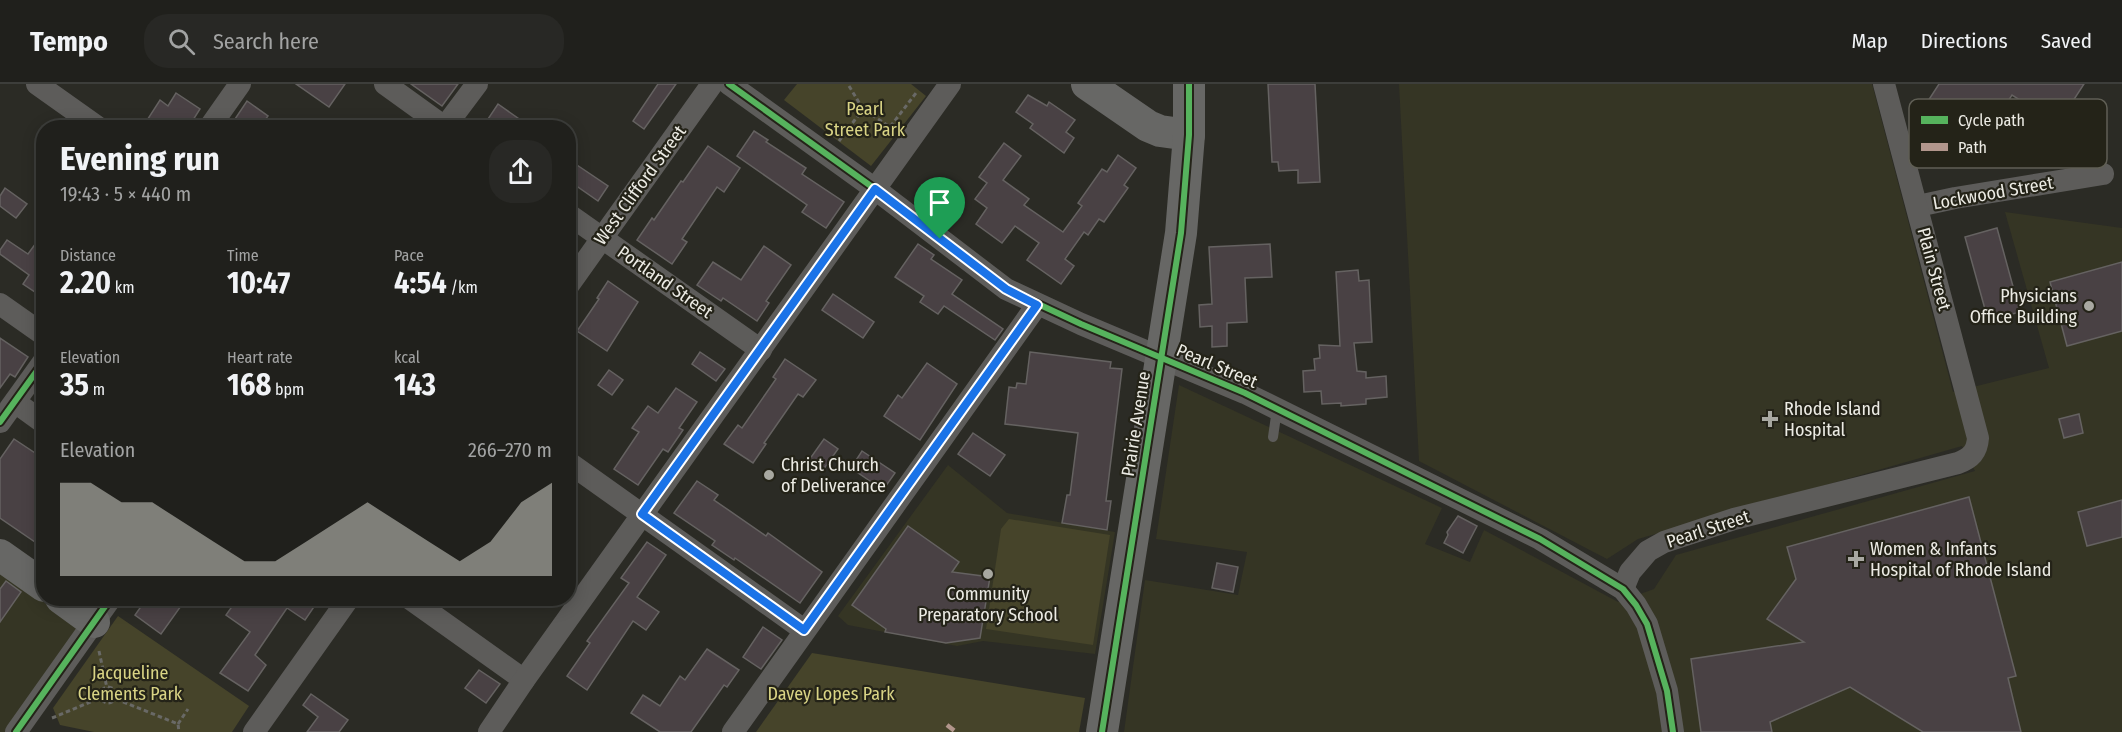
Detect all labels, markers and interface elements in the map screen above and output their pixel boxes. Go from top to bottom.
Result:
search box [144,14,564,68]
text: Tempo [30,25,108,58]
icon: search [165,25,198,58]
text: Search here [213,28,319,55]
text: Map [1851,28,1888,54]
text: Directions [1921,28,2008,54]
text: Saved [2041,28,2092,54]
park label: Pearl Street Park [825,98,906,141]
legend [1909,99,2107,168]
text: Cycle path [1958,111,2025,130]
street label: West Clifford Street [589,121,691,249]
text: Path [1958,138,1987,157]
text: Evening run [60,139,220,179]
button: share [489,140,552,203]
street label: Lockwood Street [1931,172,2055,214]
pin [914,177,965,239]
text: 19:43 · 5 × 440 m [60,182,191,206]
icon: arrive [923,186,956,219]
street label: Plain Street [1912,225,1956,313]
street label: Portland Street [613,241,717,323]
text: Distance [60,246,116,265]
text: Time [227,246,259,265]
text: Pace [394,246,424,265]
text: 2.20 [60,265,111,301]
text: 10:47 [227,265,290,301]
text: 4:54 [394,265,447,301]
text: km [111,278,135,297]
text: /km [447,278,478,297]
place label: Physicians Office Building [1970,285,2078,328]
marker: Physicians Office Building [2082,299,2096,313]
street label: Pearl Street [1173,339,1261,393]
text: Elevation [60,348,120,367]
text: Heart rate [227,348,293,367]
text: kcal [394,348,420,367]
text: 35 [60,367,89,403]
text: 168 [227,367,271,403]
text: 143 [394,367,436,403]
street label: Prairie Avenue [1117,370,1155,478]
text: m [89,380,105,399]
text: bpm [271,380,304,399]
place label: Rhode Island Hospital [1784,398,1881,441]
marker: Rhode Island Hospital [1761,410,1779,428]
text: Elevation [60,438,135,462]
text: 266–270 m [468,438,552,462]
place label: Christ Church of Deliverance [781,454,886,497]
marker: Christ Church of Deliverance [762,468,776,482]
street label: Pearl Street [1664,505,1752,553]
place label: Women & Infants Hospital of Rhode Island [1870,538,2051,581]
marker: Women & Infants Hospital of Rhode Island [1847,550,1865,568]
marker: Community Preparatory School [981,567,995,581]
place label: Community Preparatory School [918,583,1058,626]
park label: Jacqueline Clements Park [78,662,183,705]
park label: Davey Lopes Park [767,683,895,705]

